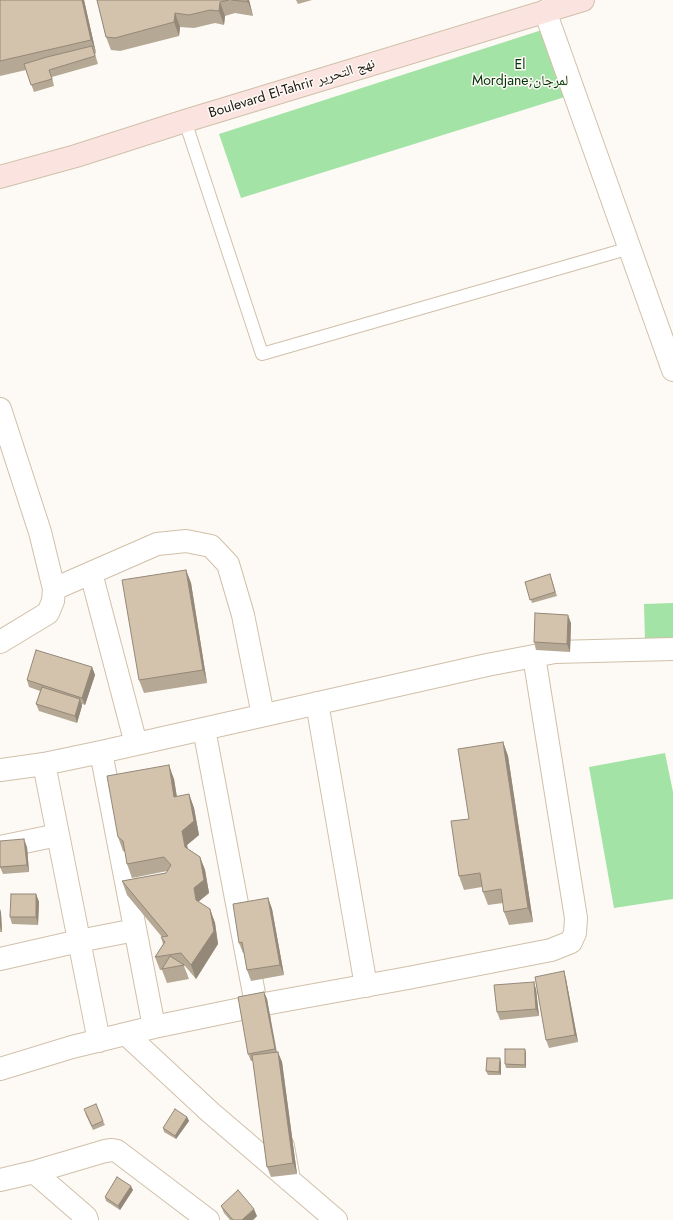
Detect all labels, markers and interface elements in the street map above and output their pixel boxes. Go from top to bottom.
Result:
street label: Boulevard El-Tahrir نهج التحرير [207,56,377,122]
park label: El Mordjane;لمرجان [472,58,568,90]

